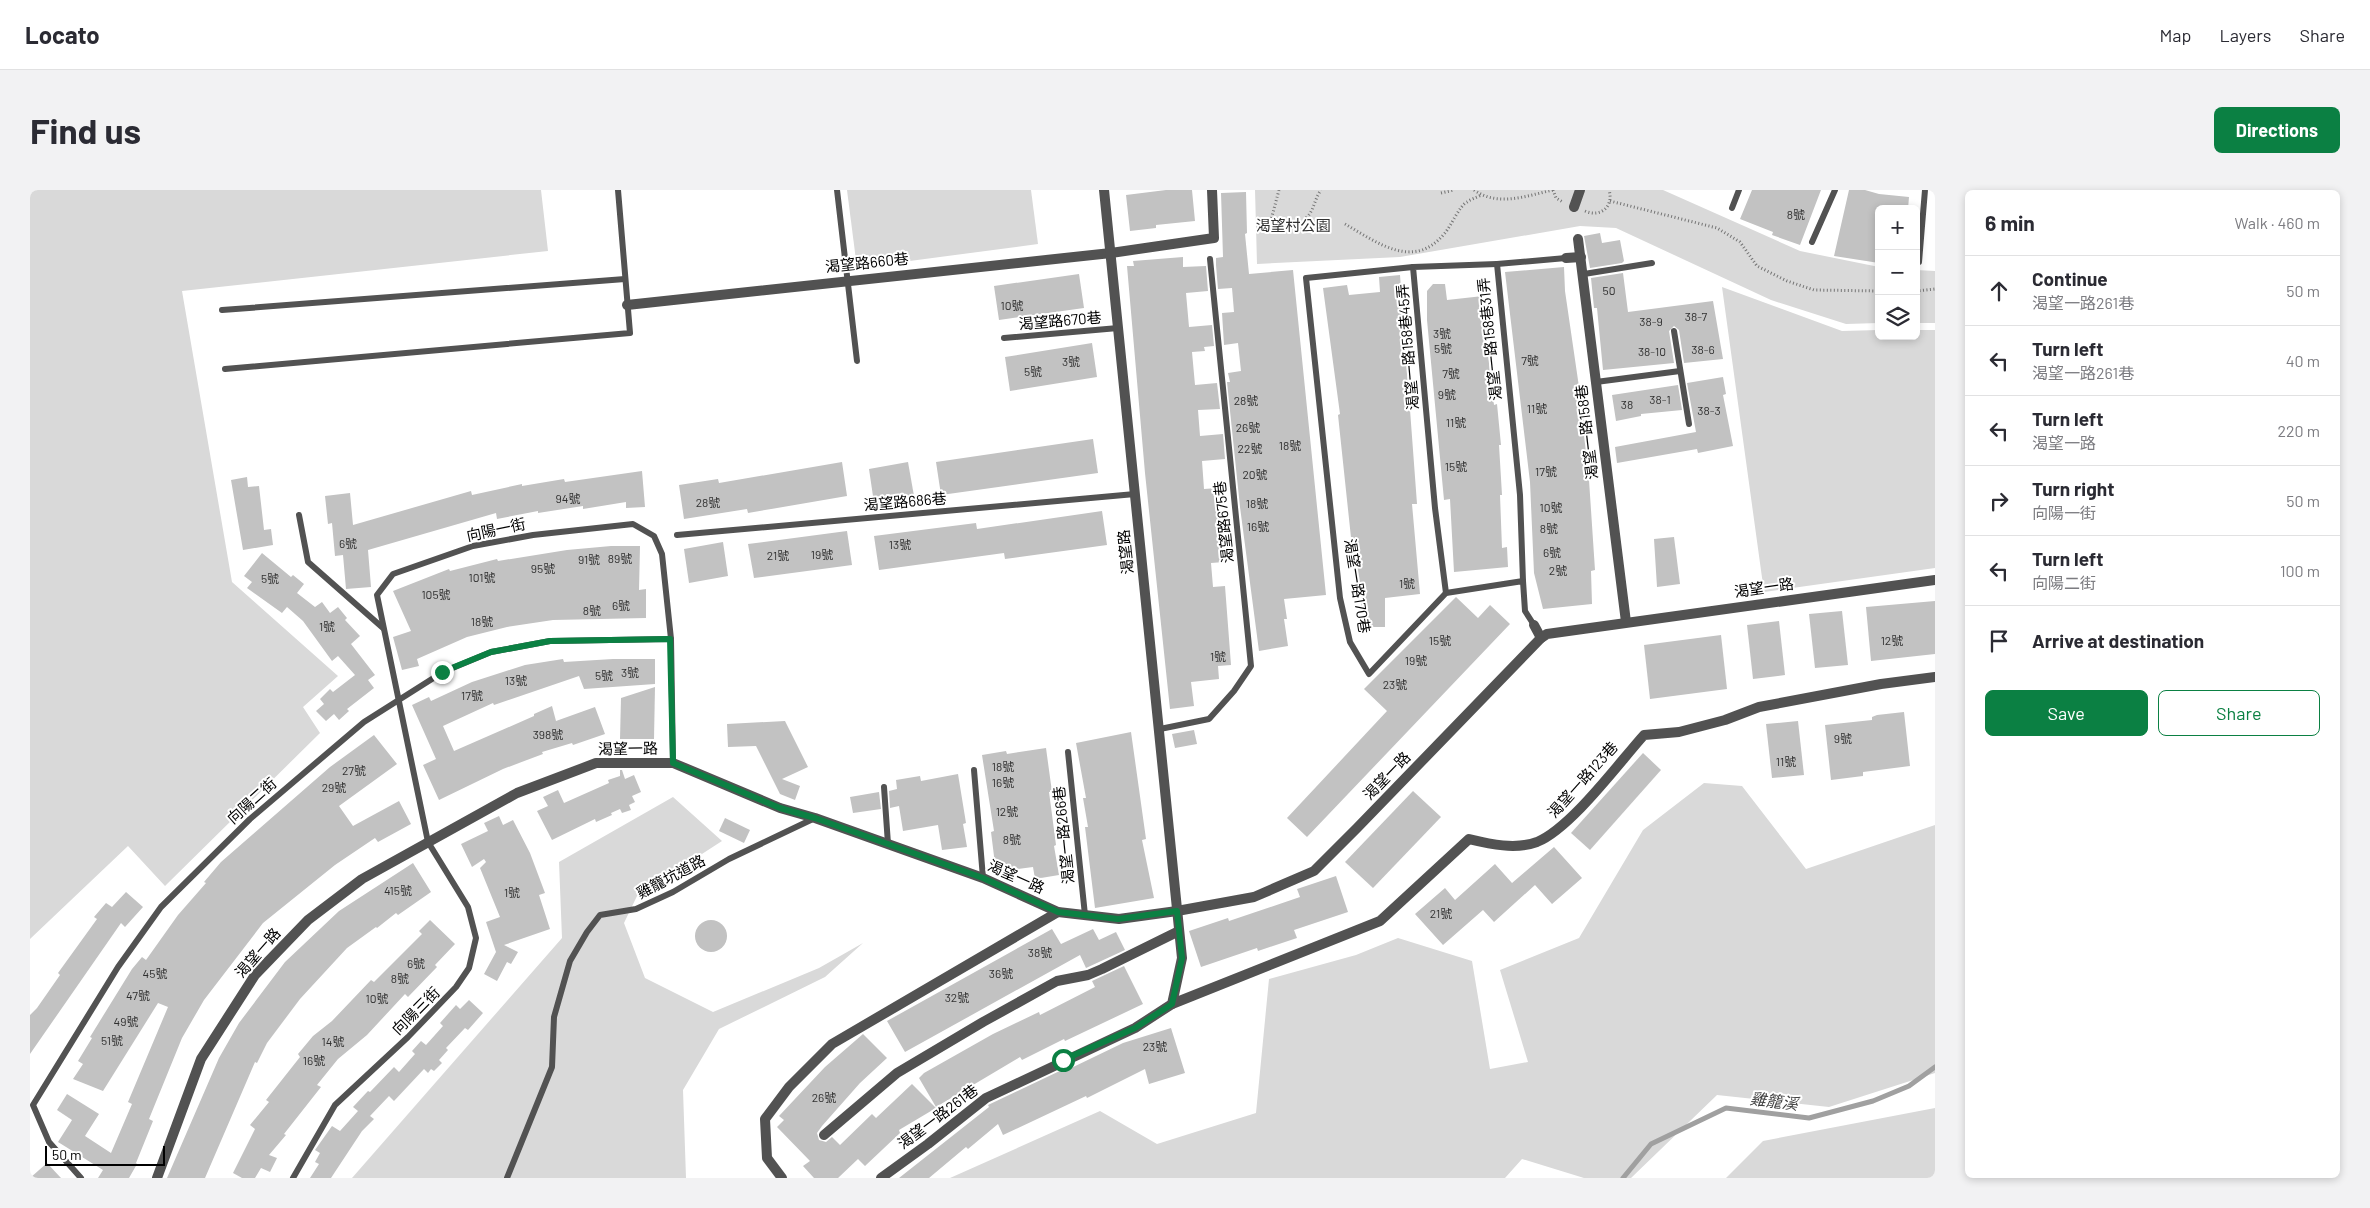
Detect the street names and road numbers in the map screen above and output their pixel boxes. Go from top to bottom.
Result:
street label: 渴望路660巷 [824,249,910,275]
street label: 渴望一路158巷31弄 [1474,277,1504,402]
street label: 渴望一路158巷45弄 [1393,283,1421,411]
street label: 渴望路670巷 [1018,307,1102,333]
street label: 渴望一路158巷 [1571,383,1601,481]
street label: 渴望路675巷 [1210,480,1236,564]
street label: 渴望路686巷 [863,488,947,514]
street label: 向陽一街 [465,514,527,544]
street label: 渴望路 [1114,529,1136,575]
street label: 渴望一路170巷 [1342,537,1374,635]
street label: 渴望一路 [1733,574,1795,600]
street label: 渴望一路 [598,738,658,758]
street label: 渴望一路123巷 [1543,738,1621,821]
street label: 渴望一路 [1359,747,1414,803]
street label: 向陽二街 [223,773,280,827]
street label: 渴望一路266巷 [1049,785,1077,885]
street label: 雞籠坑道路 [633,851,708,902]
street label: 渴望一路 [985,856,1047,897]
street label: 渴望一路 [231,924,284,981]
street label: 向陽三街 [388,983,443,1038]
street label: 渴望一路261巷 [894,1080,981,1152]

